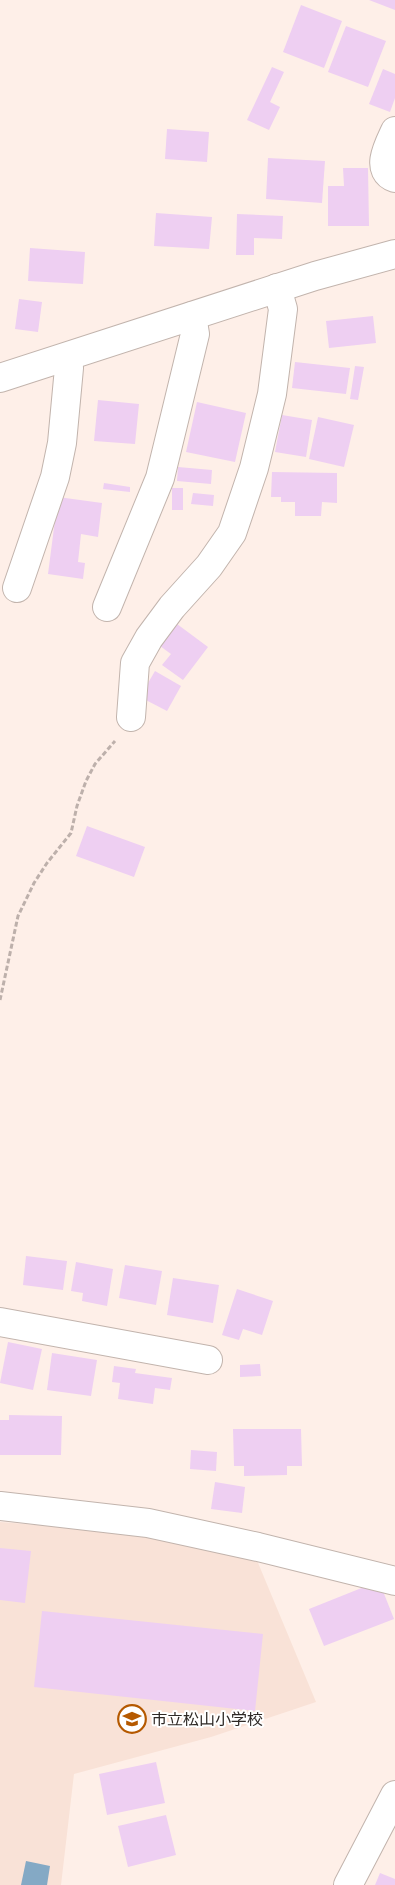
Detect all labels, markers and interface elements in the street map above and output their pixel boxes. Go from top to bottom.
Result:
school or university icon: 市立松山小学校 [117,1704,147,1734]
place label: 市立松山小学校 [151,1710,263,1729]

